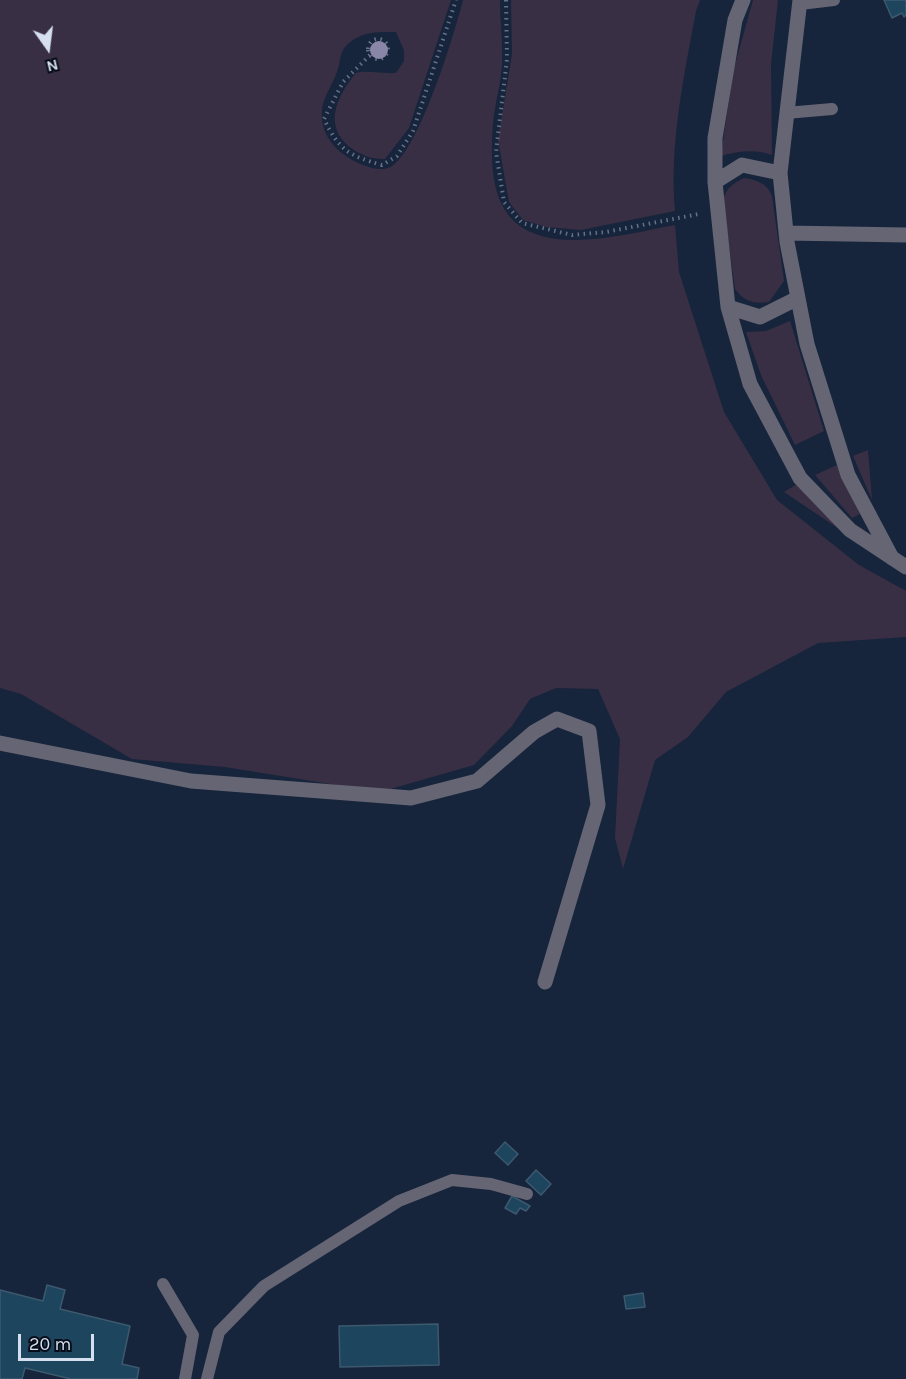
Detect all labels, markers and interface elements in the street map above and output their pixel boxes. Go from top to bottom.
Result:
north arrow [18,18,78,78]
text: N [45,55,60,77]
scale bar [21,1322,98,1360]
text: 20 m [29,1333,71,1355]

